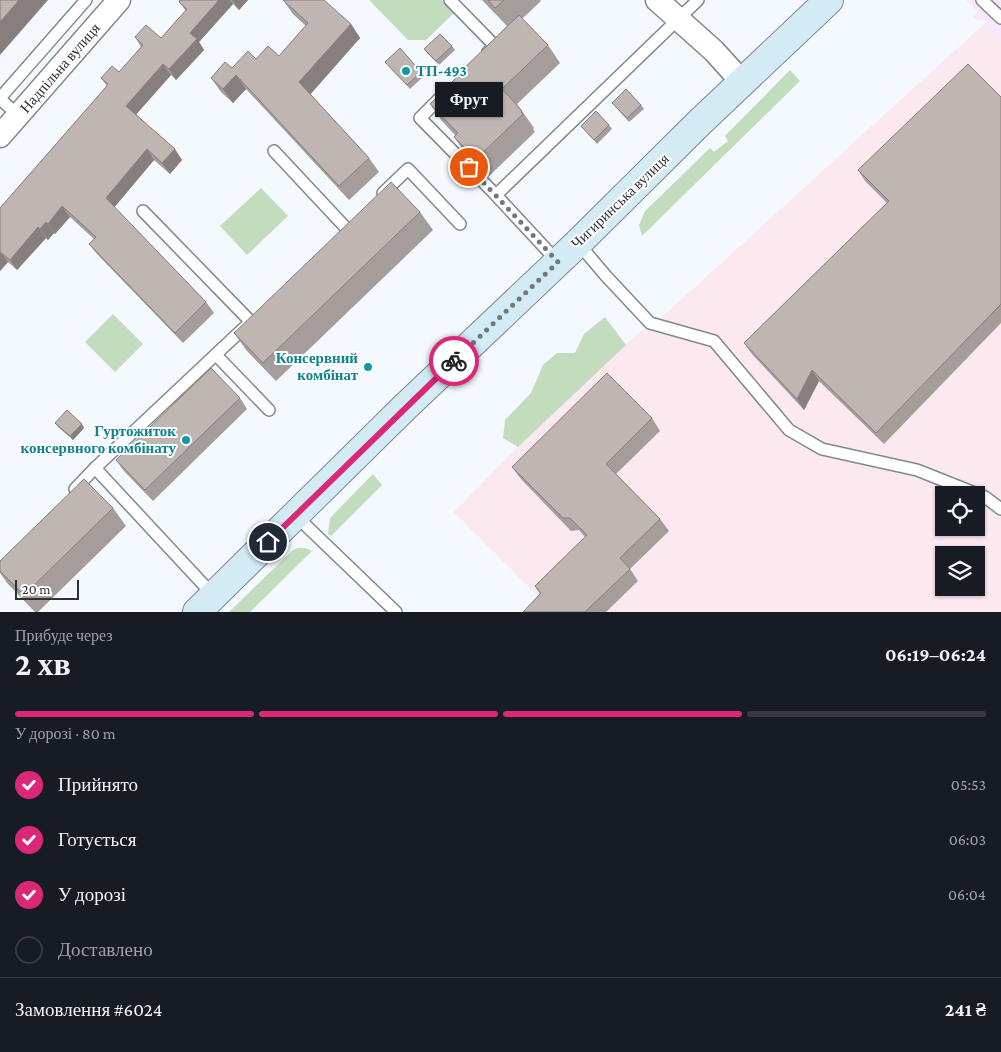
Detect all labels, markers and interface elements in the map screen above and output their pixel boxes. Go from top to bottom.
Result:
street label: Надпільна вулиця [17,20,103,116]
place label: ТП-493 [416,63,467,79]
marker: ТП-493 [400,65,412,77]
callout: Фрут [435,82,503,117]
text: Фрут [450,91,488,108]
pin [448,146,490,188]
street label: Чигиринська вулиця [568,150,672,252]
icon: bag [455,153,483,181]
courier [429,336,479,386]
icon: bike [440,347,468,375]
place label: Консервний комбінат [276,350,359,383]
marker: Консервний комбінат [362,361,374,373]
place label: Гуртожиток консервного комбінату [21,423,176,456]
marker: Гуртожиток консервного комбінату [180,434,192,446]
map controls [935,486,985,596]
button: locate [935,486,985,536]
pin [247,521,289,563]
icon: home [254,528,282,556]
button: layers [935,546,985,596]
scale bar [15,577,79,600]
text: 20 m [22,581,50,597]
text: Прибуде через [15,627,113,644]
text: 06:19–06:24 [885,644,986,665]
text: 2 хв [15,646,71,682]
text: У дорозі · 80 m [15,725,116,742]
icon: check [15,771,43,799]
text: Прийнято [58,774,138,795]
text: 05:53 [951,776,986,793]
icon: check [15,826,43,854]
text: Готується [58,829,136,850]
text: 06:03 [949,831,986,848]
icon: check [15,881,43,909]
text: У дорозі [58,884,126,905]
text: 06:04 [948,886,986,903]
text: Доставлено [58,939,153,960]
text: Замовлення #6024 [15,999,163,1020]
text: 241 ₴ [945,999,986,1020]

